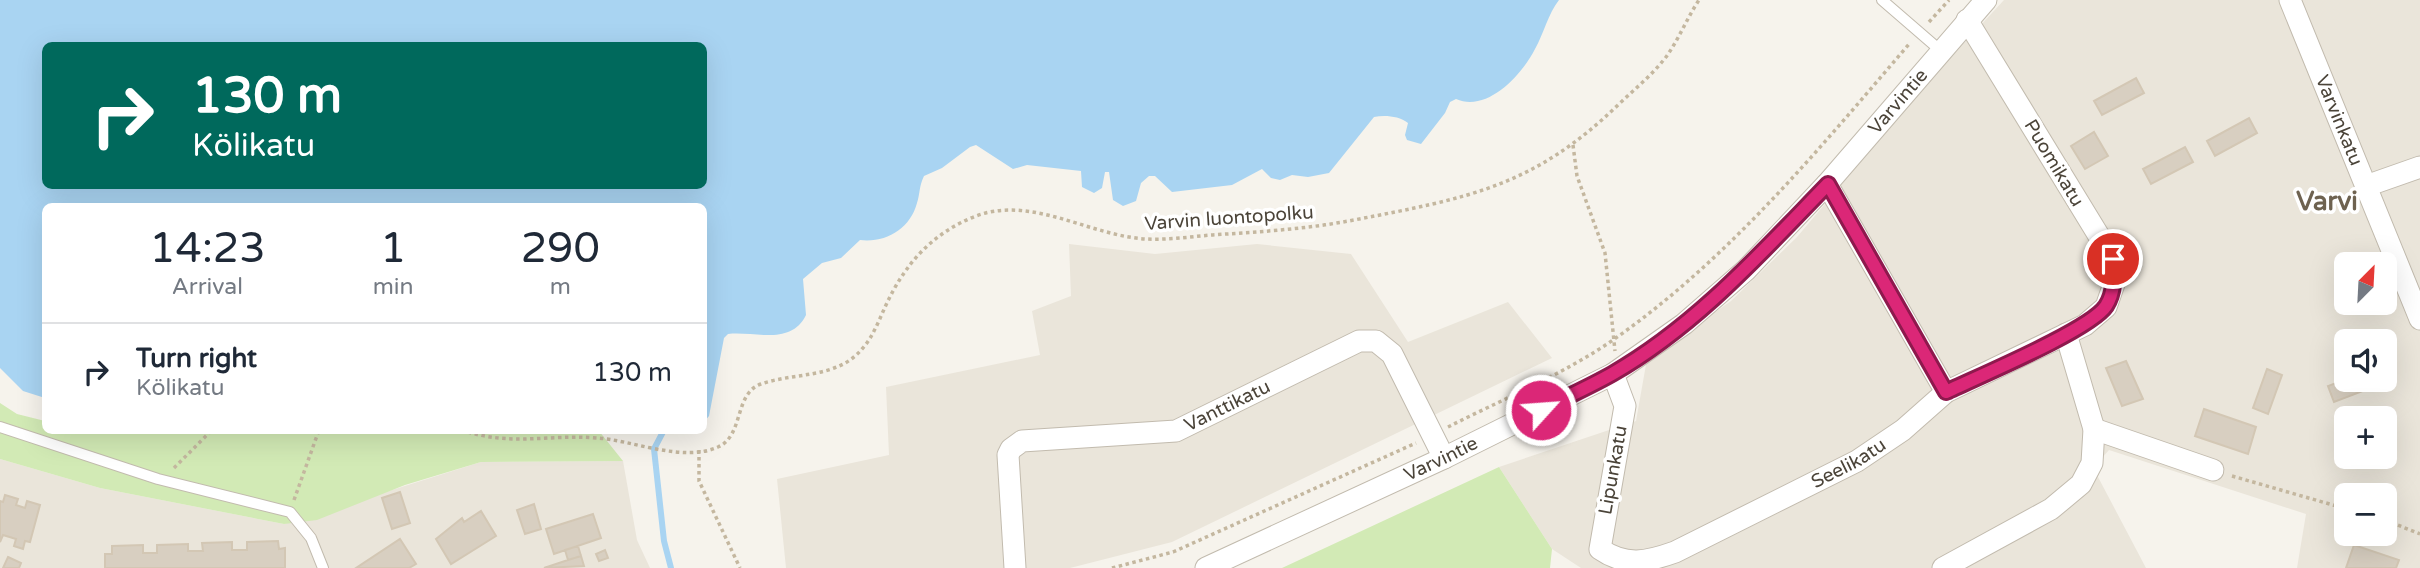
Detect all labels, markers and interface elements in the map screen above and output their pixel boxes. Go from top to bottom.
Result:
street label: Varvintie [1864,65,1932,139]
text: 130 m [192,67,342,126]
icon: right [77,70,168,161]
street label: Varvinkatu [2311,72,2367,169]
street label: Puomikatu [2019,116,2089,210]
text: Kölikatu [192,127,315,165]
district label: Varvi [2296,186,2358,217]
street label: Varvin luontopolku [1144,201,1314,235]
text: 14:23 [149,223,266,274]
text: 1 [380,223,406,274]
text: 290 [521,223,600,274]
pin [2083,229,2143,289]
icon: arrive [2094,240,2132,278]
north arrow [2334,252,2398,315]
map controls [2334,252,2397,546]
text: Arrival [172,273,243,301]
text: min [373,273,414,301]
text: m [550,273,571,301]
button: sound [2334,329,2397,392]
text: Turn right [136,343,257,374]
icon: right [77,353,115,391]
text: 130 m [592,357,672,388]
position arrow [1504,373,1578,447]
text: Kölikatu [136,374,225,402]
street label: Vanttikatu [1181,375,1274,436]
button: + [2334,406,2397,469]
street label: Lipunkatu [1594,424,1632,516]
street label: Varvintie [1401,432,1481,486]
street label: Seelikatu [1808,434,1890,493]
button: − [2334,483,2397,546]

